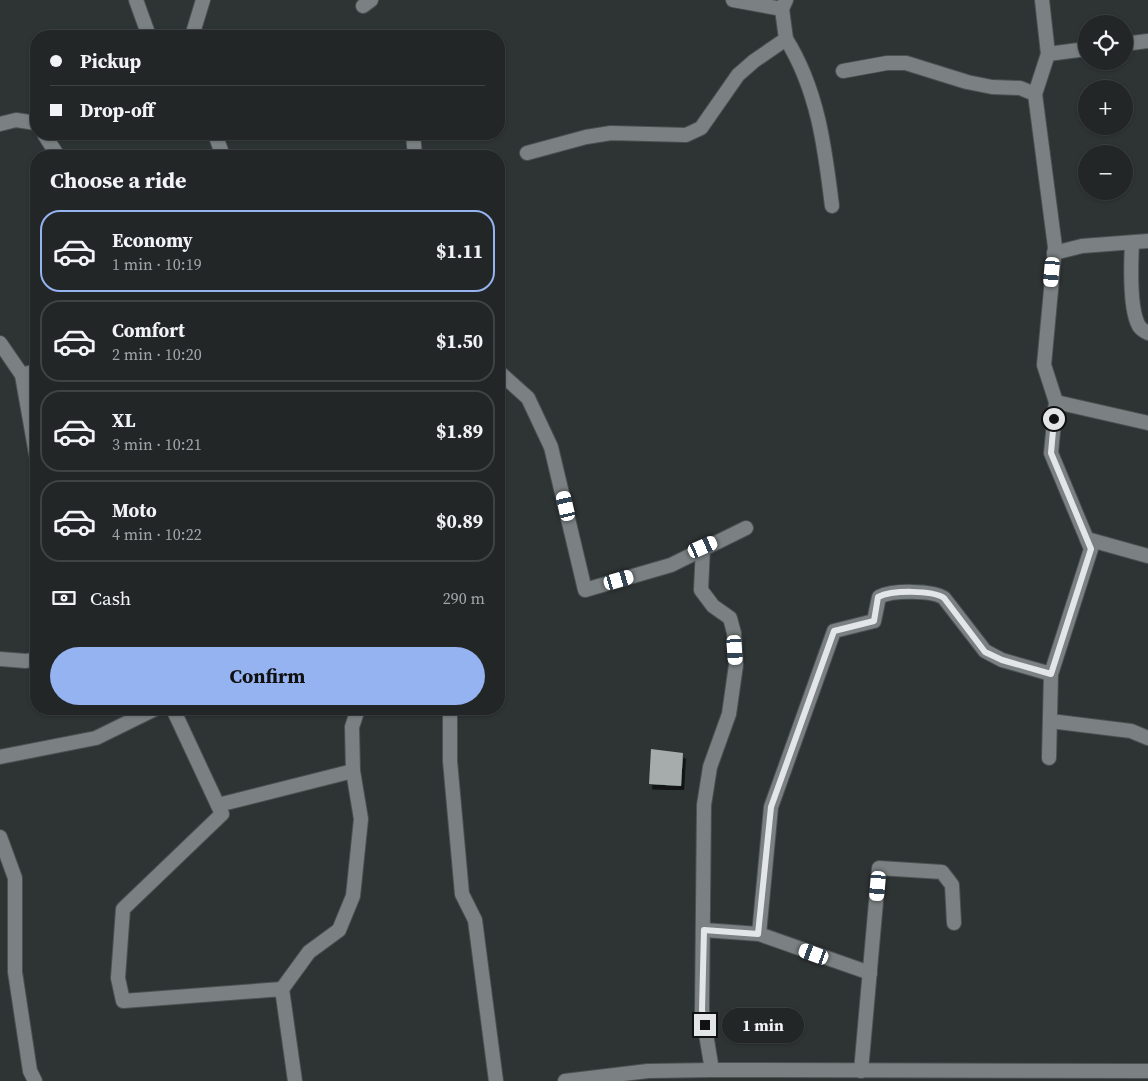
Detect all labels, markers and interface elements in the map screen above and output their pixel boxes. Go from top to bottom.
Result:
map controls [1078,15,1133,200]
button: locate [1078,15,1133,70]
text: Pickup [80,48,141,74]
button: + [1078,80,1133,135]
text: Drop-off [80,97,154,123]
button: − [1078,145,1133,200]
text: Choose a ride [50,165,187,195]
text: Economy [112,227,193,253]
icon: car [52,229,97,274]
text: $1.11 [436,238,483,264]
text: 1 min · 10:19 [112,253,202,275]
car [1043,256,1060,288]
text: Comfort [112,317,185,343]
icon: car [52,319,97,364]
text: $1.50 [436,328,483,354]
text: 2 min · 10:20 [112,343,202,365]
text: XL [112,407,135,433]
route start [1043,408,1065,430]
icon: car [52,409,97,454]
text: $1.89 [436,418,483,444]
text: 3 min · 10:21 [112,433,202,455]
car [555,490,576,522]
text: Moto [112,497,157,523]
icon: car [52,499,97,544]
text: $0.89 [436,508,483,534]
text: 4 min · 10:22 [112,523,202,545]
car [686,534,719,560]
car [602,569,635,591]
icon: cash [50,584,78,612]
text: Cash [90,585,131,611]
text: 290 m [443,587,485,609]
car [726,635,743,665]
button: Confirm [50,647,485,705]
car [869,870,886,902]
car [797,942,830,966]
callout: 1 min [722,1008,805,1042]
route end [694,1014,716,1036]
text: 1 min [742,1014,784,1036]

